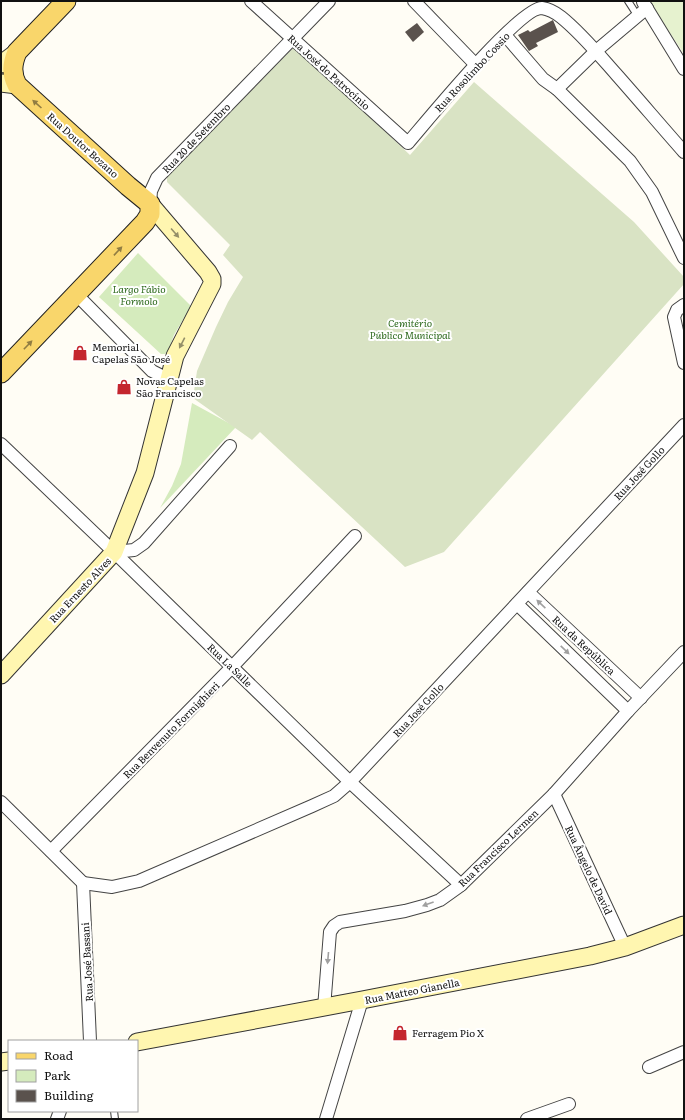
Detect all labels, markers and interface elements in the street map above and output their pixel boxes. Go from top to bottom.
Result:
street label: Rua Rosolimbo Cossio [431,28,513,115]
street label: Rua José do Patrocínio [285,30,374,113]
one-way arrow [32,99,42,108]
street label: Rua 20 de Setembro [158,99,233,176]
street label: Rua Doutor Bozano [44,108,122,181]
one-way arrow [171,228,180,239]
one-way arrow [113,246,123,256]
park label: Largo Fábio Formolo [112,281,166,308]
park label: Cemitério Público Municipal [370,315,451,342]
one-way arrow [179,337,185,348]
place label: Memorial Capelas São José [92,339,170,366]
one-way arrow [23,340,32,349]
shop icon: Memorial Capelas São José [71,344,89,362]
place label: Novas Capelas São Francisco [136,373,204,400]
shop icon: Novas Capelas São Francisco [115,378,133,396]
street label: Rua José Gollo [610,442,668,503]
street label: Rua Ernesto Alves [45,553,114,626]
one-way arrow [536,599,546,609]
street label: Rua da República [549,611,620,678]
street label: Rua La Salle [205,639,256,690]
one-way arrow [560,645,570,655]
street label: Rua Benvenuto Formighieri [119,677,223,781]
street label: Rua José Gollo [389,679,447,740]
street label: Rua Francisco Lermen [454,805,541,890]
street label: Rua Ângelo de David [562,823,617,917]
one-way arrow [421,902,433,908]
street label: Rua José Bassani [77,921,96,1002]
one-way arrow [325,952,331,964]
street label: Rua Matteo Gianella [363,974,461,1007]
shop icon: Ferragem Pio X [391,1024,409,1042]
place label: Ferragem Pio X [412,1025,484,1040]
legend [8,1040,138,1112]
text: Road [44,1046,74,1064]
text: Park [44,1066,71,1084]
text: Building [44,1086,94,1104]

